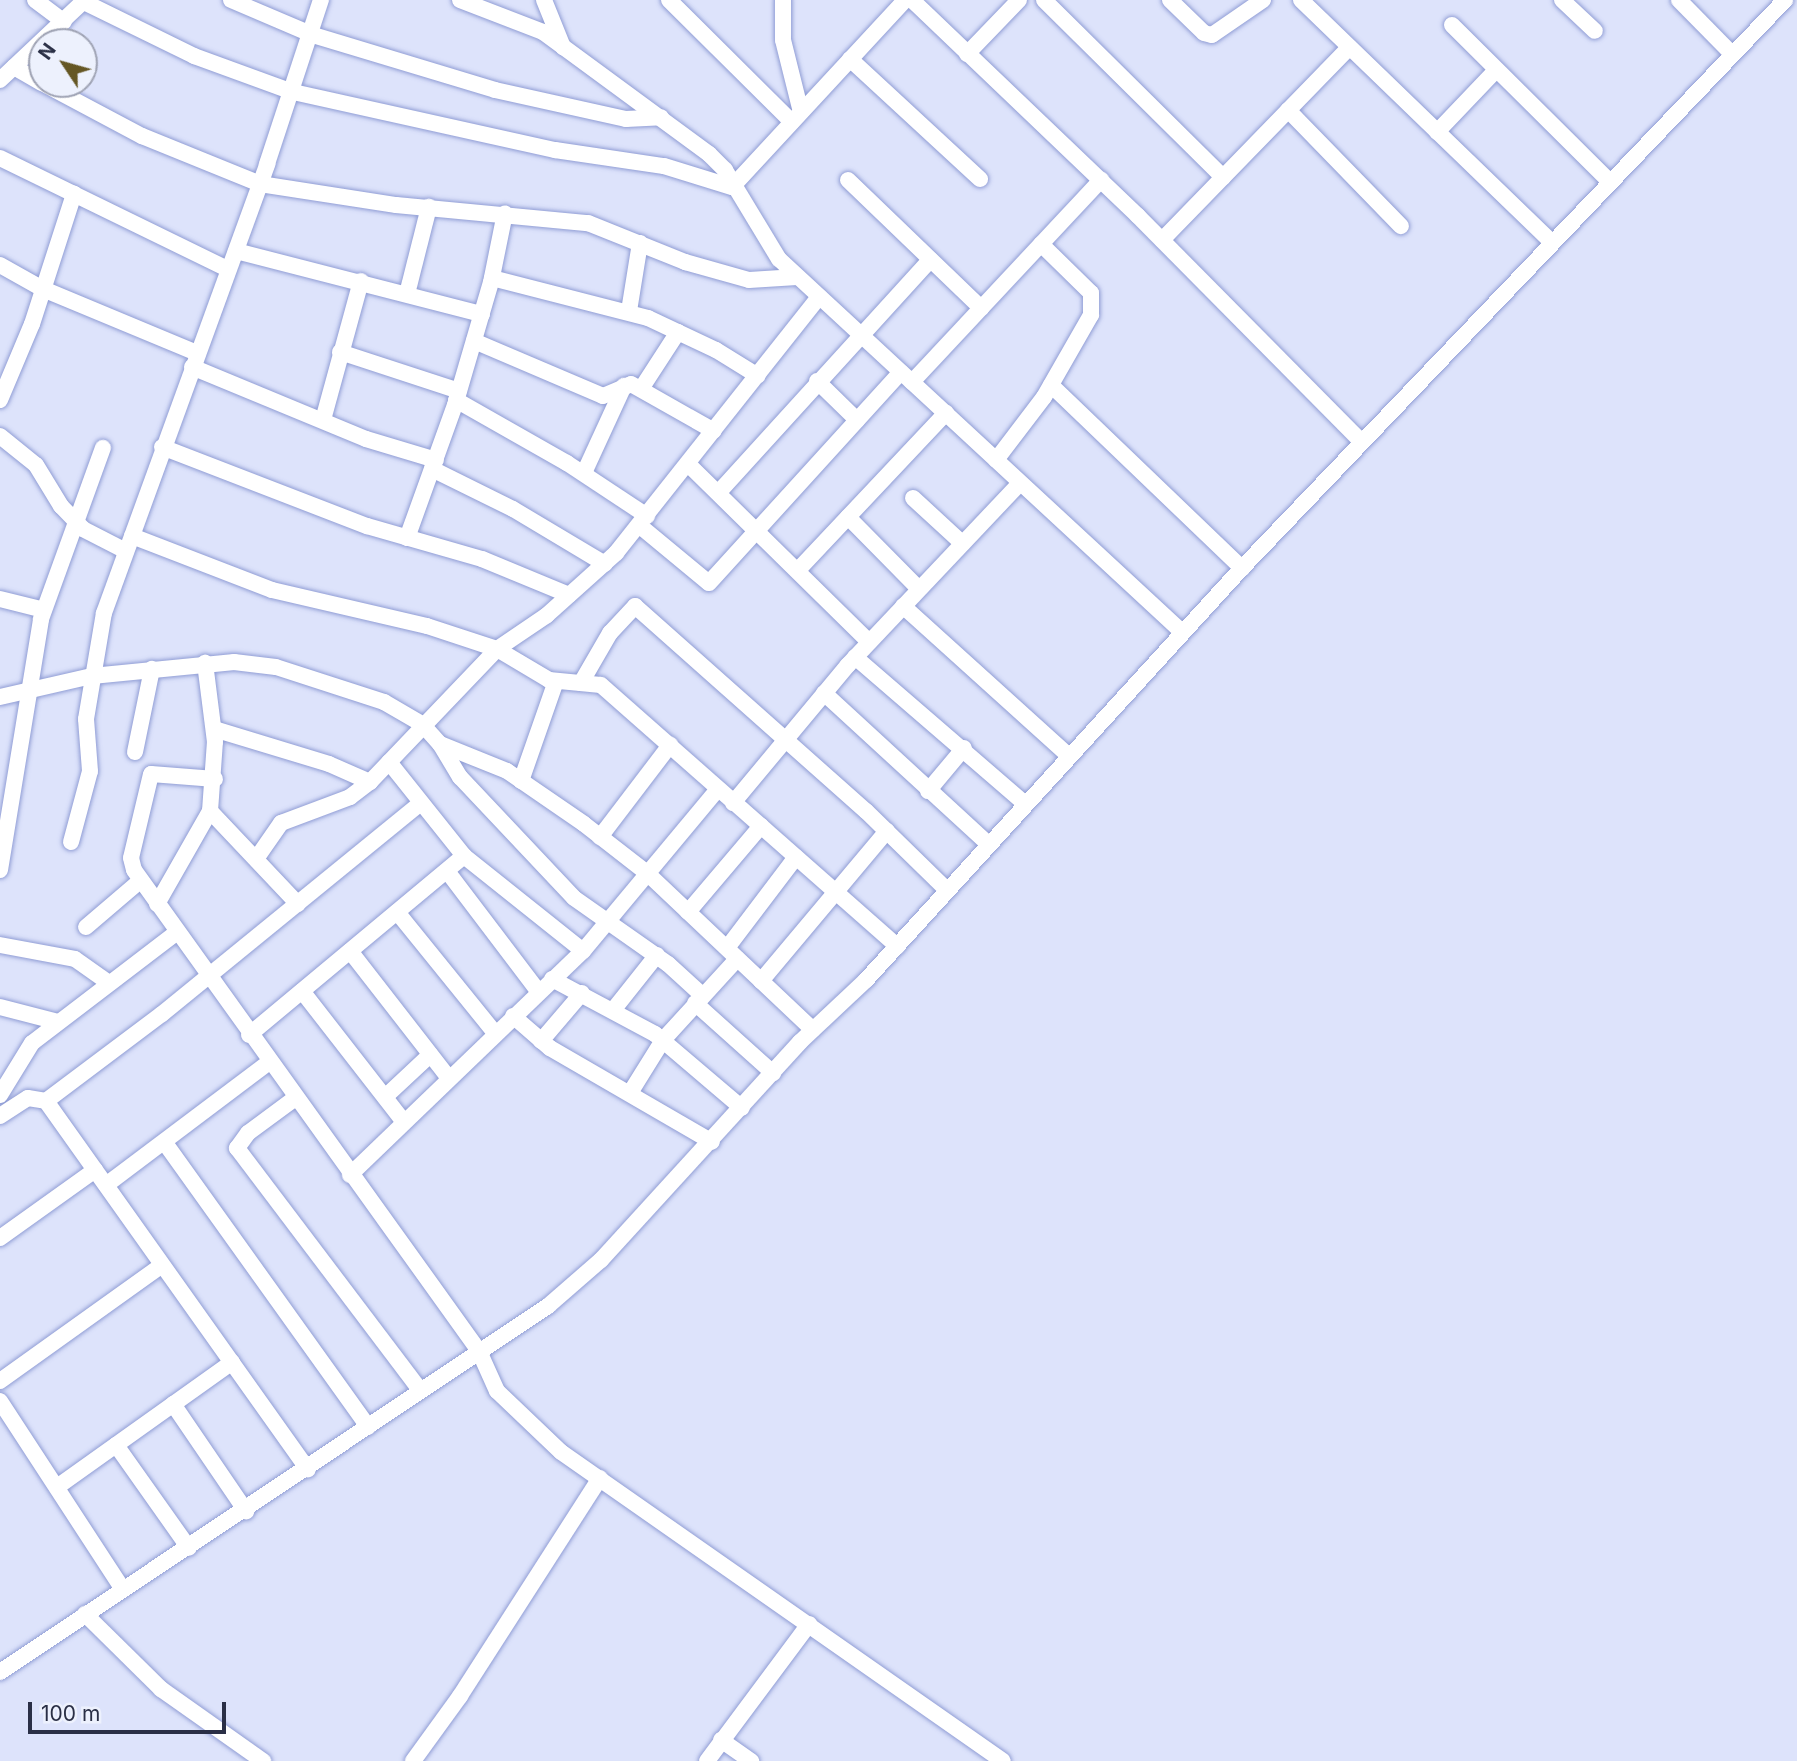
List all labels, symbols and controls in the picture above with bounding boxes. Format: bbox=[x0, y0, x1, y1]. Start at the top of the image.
north arrow bbox=[28, 28, 98, 98]
text: N bbox=[34, 39, 61, 64]
scale bar bbox=[32, 1688, 229, 1732]
text: 100 m bbox=[41, 1701, 100, 1726]

